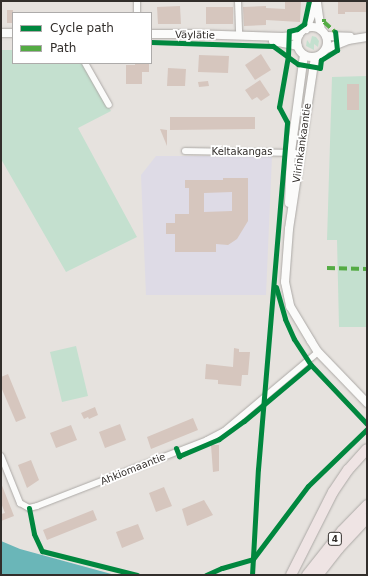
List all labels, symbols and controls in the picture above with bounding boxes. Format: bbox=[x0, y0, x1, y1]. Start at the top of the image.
legend bbox=[12, 12, 152, 64]
text: Cycle path bbox=[50, 21, 114, 35]
street label: Väylätie bbox=[175, 29, 215, 41]
text: Path bbox=[50, 41, 76, 55]
street label: Viirinkankaantie bbox=[290, 102, 314, 184]
street label: Keltakangas bbox=[212, 146, 272, 158]
street label: Ahkiomaantie bbox=[99, 451, 167, 487]
road number: 4 bbox=[327, 532, 343, 546]

